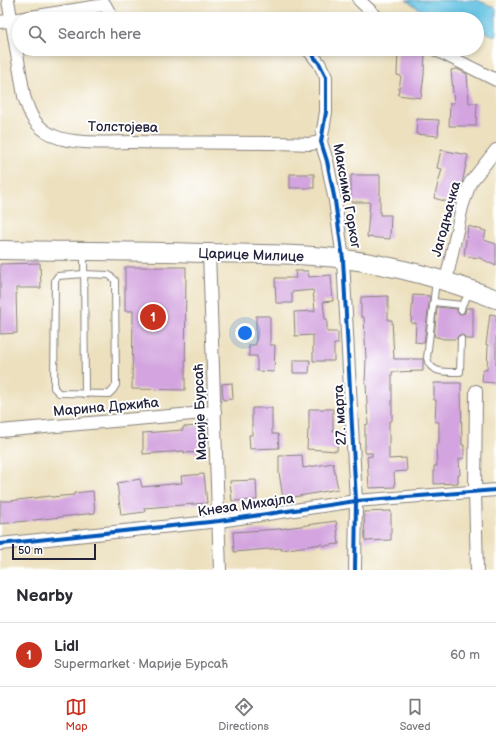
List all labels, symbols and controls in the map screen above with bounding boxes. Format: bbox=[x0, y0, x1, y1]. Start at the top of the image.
search box bbox=[12, 12, 484, 56]
icon: search bbox=[26, 23, 48, 45]
text: Search here bbox=[58, 25, 141, 44]
street label: Толстојева bbox=[88, 118, 159, 136]
street label: Максима Горког bbox=[329, 142, 365, 250]
street label: Јагодњачка bbox=[428, 179, 464, 259]
street label: Царице Милице bbox=[198, 245, 304, 265]
pin: 1 bbox=[140, 302, 166, 332]
your location bbox=[235, 323, 255, 343]
street label: Марије Бурсаћ bbox=[190, 363, 210, 461]
street label: 27. марта bbox=[330, 383, 350, 446]
street label: Марина Држића bbox=[52, 394, 160, 420]
street label: Кнеза Михајла bbox=[197, 490, 296, 520]
scale bar bbox=[12, 542, 96, 561]
text: 50 m bbox=[18, 544, 43, 557]
text: Nearby bbox=[16, 586, 73, 606]
text: Lidl bbox=[54, 637, 79, 656]
text: 1 bbox=[26, 647, 32, 663]
text: 60 m bbox=[450, 647, 480, 663]
text: Supermarket · Марије Бурсаћ bbox=[54, 656, 228, 672]
tab: Map bbox=[65, 696, 88, 733]
tab: Directions bbox=[218, 696, 269, 733]
tab: Saved bbox=[400, 696, 431, 733]

